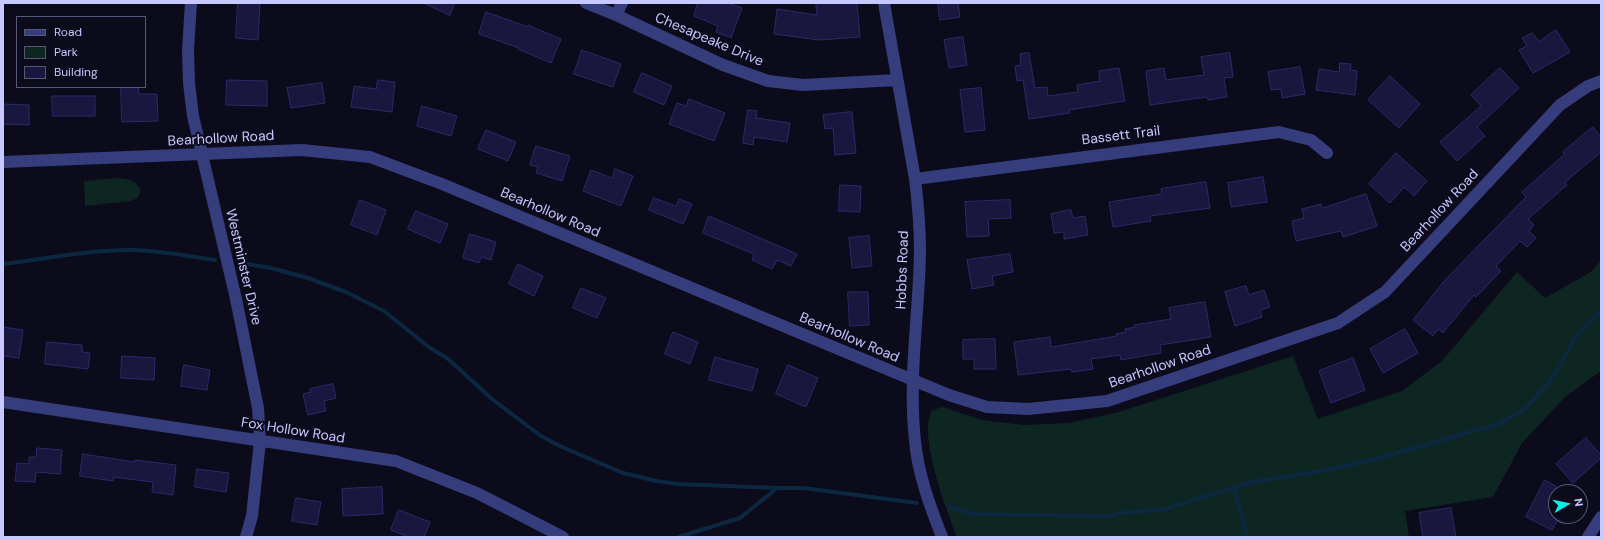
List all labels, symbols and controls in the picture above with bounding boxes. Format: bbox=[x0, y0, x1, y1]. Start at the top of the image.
street label: Chesapeake Drive bbox=[652, 10, 766, 70]
legend bbox=[16, 16, 146, 88]
text: Road bbox=[54, 24, 82, 40]
text: Park bbox=[54, 44, 78, 60]
text: Building bbox=[54, 64, 98, 80]
street label: Bassett Trail bbox=[1081, 123, 1161, 149]
street label: Bearhollow Road bbox=[167, 128, 275, 150]
street label: Bearhollow Road bbox=[1397, 166, 1483, 256]
street label: Bearhollow Road bbox=[498, 184, 602, 242]
street label: Westminster Drive bbox=[221, 207, 265, 327]
street label: Hobbs Road bbox=[893, 230, 913, 310]
street label: Bearhollow Road bbox=[797, 309, 901, 367]
street label: Bearhollow Road bbox=[1107, 342, 1213, 392]
street label: Fox Hollow Road bbox=[240, 414, 346, 448]
north arrow bbox=[1548, 484, 1588, 524]
text: N bbox=[1571, 497, 1586, 507]

